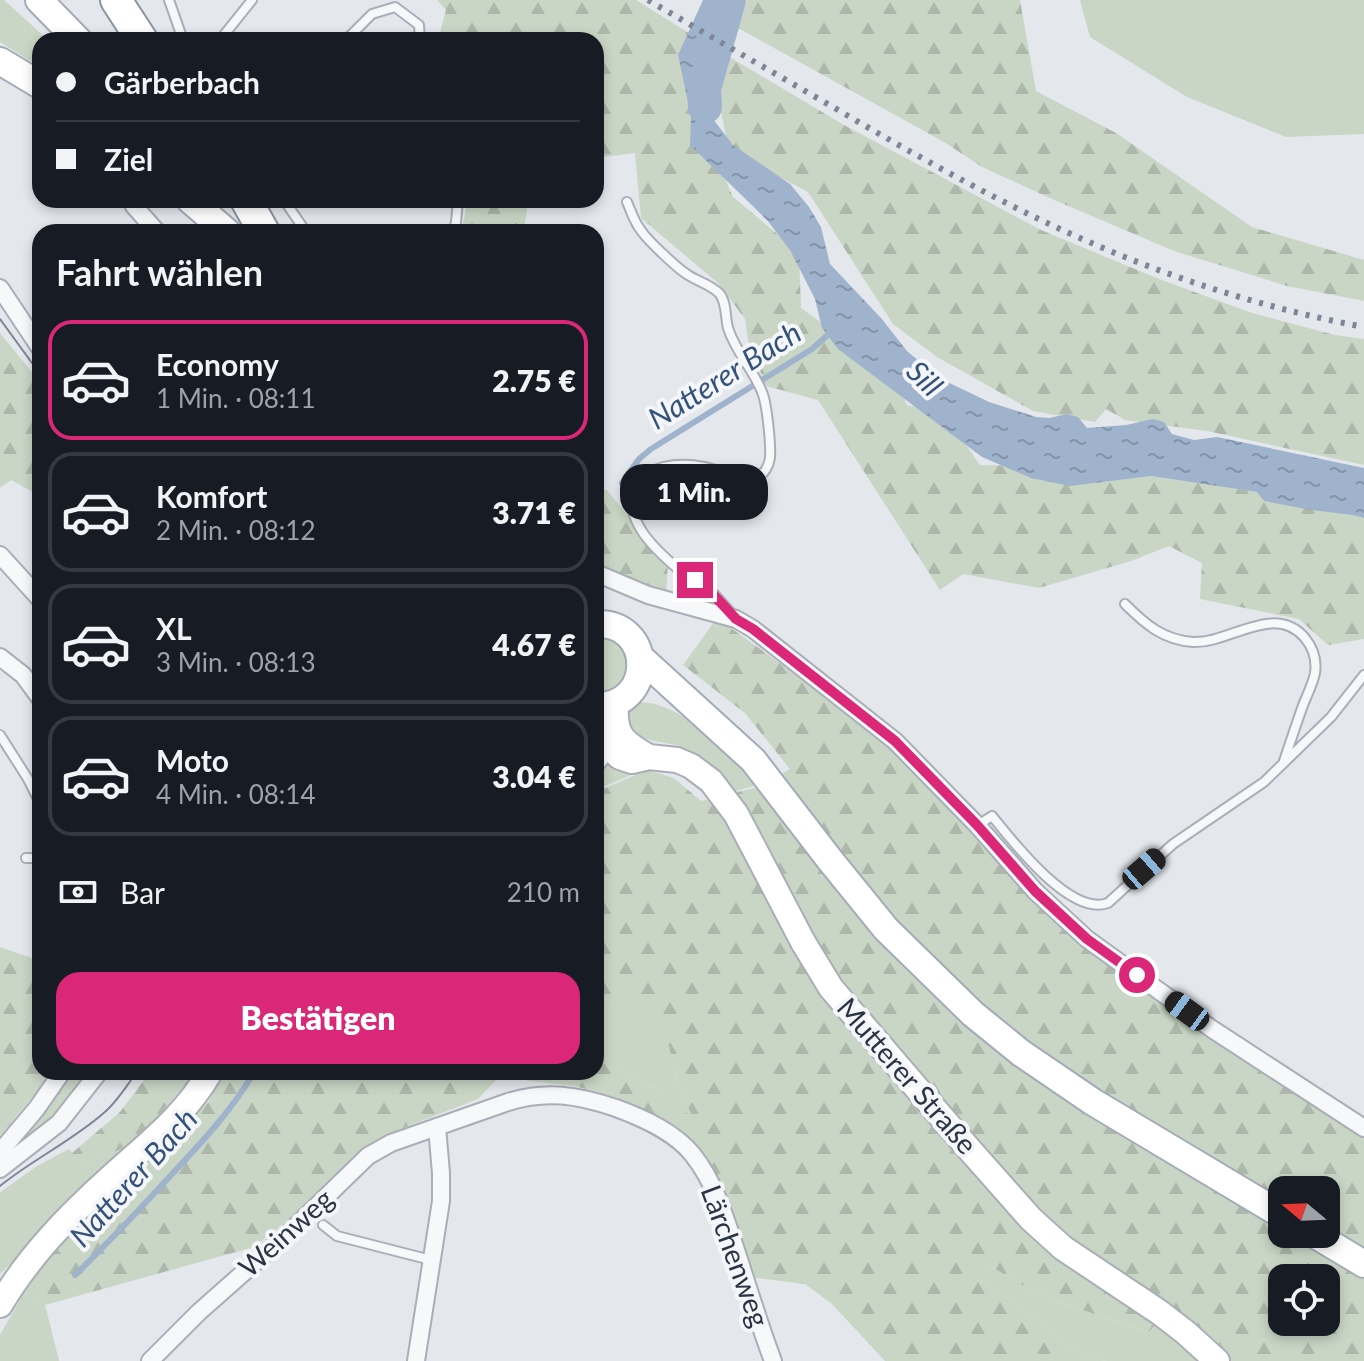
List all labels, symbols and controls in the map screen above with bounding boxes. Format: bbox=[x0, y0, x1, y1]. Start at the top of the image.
text: Gärberbach bbox=[104, 64, 260, 100]
text: Ziel bbox=[104, 141, 153, 177]
text: Fahrt wählen bbox=[56, 250, 263, 294]
water label: Natterer Bach bbox=[641, 313, 807, 435]
icon: car bbox=[60, 344, 132, 416]
text: Economy bbox=[156, 346, 279, 382]
water label: Sill bbox=[900, 352, 951, 403]
text: 2.75 € bbox=[492, 362, 576, 398]
text: 1 Min. · 08:11 bbox=[156, 382, 315, 414]
callout: 1 Min. bbox=[621, 464, 769, 520]
icon: car bbox=[60, 476, 132, 548]
text: 1 Min. bbox=[657, 476, 731, 508]
text: Komfort bbox=[156, 478, 267, 514]
text: 3.71 € bbox=[492, 494, 576, 530]
text: 2 Min. · 08:12 bbox=[156, 514, 315, 546]
route end bbox=[677, 562, 713, 598]
icon: car bbox=[60, 608, 132, 680]
text: XL bbox=[156, 610, 192, 646]
text: 4.67 € bbox=[492, 626, 576, 662]
text: 3 Min. · 08:13 bbox=[156, 646, 315, 678]
icon: car bbox=[60, 740, 132, 812]
text: Moto bbox=[156, 742, 229, 778]
text: 3.04 € bbox=[492, 758, 576, 794]
text: 4 Min. · 08:14 bbox=[156, 778, 315, 810]
car bbox=[1118, 844, 1170, 894]
icon: cash bbox=[56, 870, 100, 914]
text: Bar bbox=[120, 874, 165, 910]
text: 210 m bbox=[507, 876, 580, 908]
route start bbox=[1119, 957, 1155, 993]
button: Bestätigen bbox=[56, 972, 580, 1064]
car bbox=[1161, 987, 1213, 1035]
street label: Mutterer Straße bbox=[831, 990, 985, 1160]
water label: Natterer Bach bbox=[61, 1100, 204, 1253]
north arrow bbox=[1268, 1176, 1340, 1248]
map controls bbox=[1268, 1176, 1340, 1336]
street label: Lärchenweg bbox=[695, 1180, 777, 1331]
street label: Weinweg bbox=[231, 1181, 340, 1284]
button: locate bbox=[1268, 1264, 1340, 1336]

